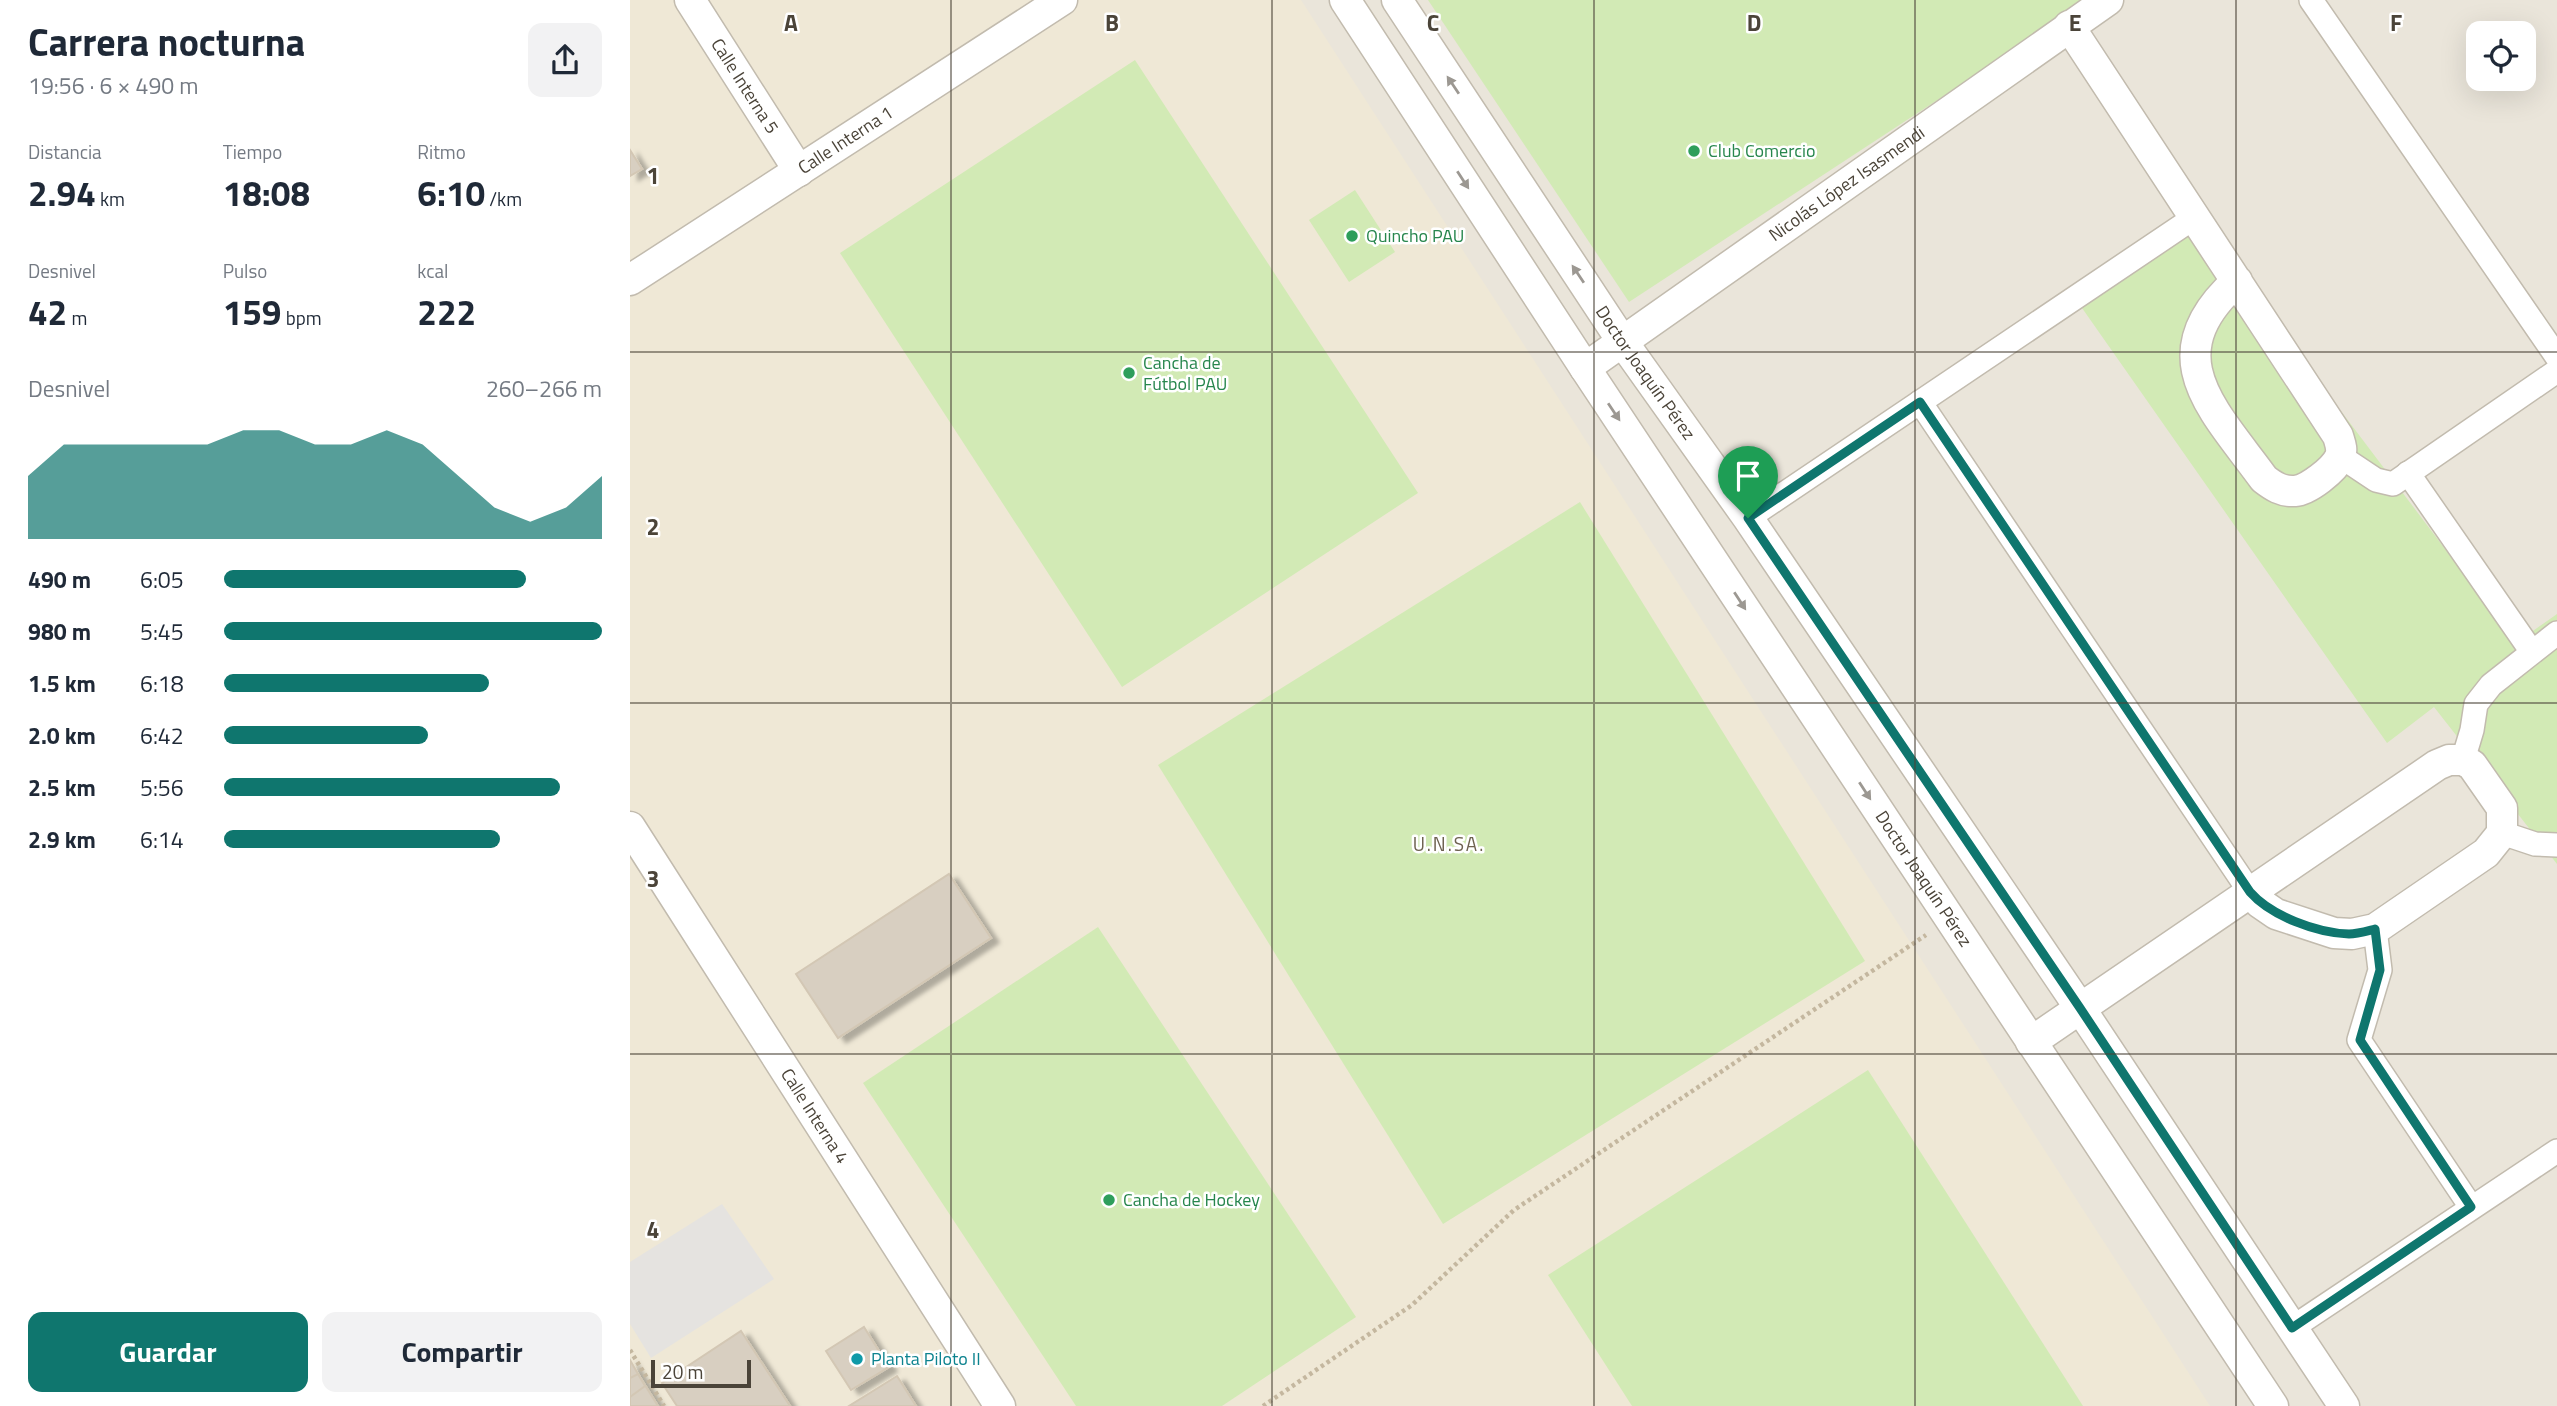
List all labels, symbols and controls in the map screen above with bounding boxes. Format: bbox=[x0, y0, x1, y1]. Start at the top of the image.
text: A bbox=[784, 5, 798, 40]
text: B bbox=[1105, 5, 1119, 40]
text: C bbox=[1427, 5, 1439, 40]
text: D bbox=[1747, 5, 1761, 40]
text: E bbox=[2069, 5, 2081, 40]
text: F bbox=[2390, 5, 2402, 40]
text: Carrera nocturna bbox=[28, 13, 305, 71]
map controls bbox=[2466, 21, 2536, 91]
button: locate bbox=[2466, 21, 2536, 91]
button: share bbox=[528, 23, 602, 97]
street label: Calle Interna 5 bbox=[705, 33, 786, 139]
text: 19:56 · 6 × 490 m bbox=[28, 68, 198, 103]
one-way arrow bbox=[1446, 75, 1459, 94]
street label: Calle Interna 1 bbox=[792, 99, 898, 181]
street label: Nicolás López Isasmendi bbox=[1763, 119, 1930, 248]
text: Distancia bbox=[28, 137, 102, 166]
text: Tiempo bbox=[223, 137, 282, 166]
text: Ritmo bbox=[417, 137, 466, 166]
place label: Club Comercio bbox=[1708, 137, 1816, 164]
marker: Club Comercio bbox=[1686, 143, 1702, 159]
text: 1 bbox=[647, 158, 659, 193]
text: 2.94 bbox=[28, 166, 96, 220]
text: 18:08 bbox=[223, 166, 310, 220]
text: 6:10 bbox=[417, 166, 485, 220]
one-way arrow bbox=[1456, 171, 1469, 190]
text: km bbox=[96, 184, 125, 213]
text: /km bbox=[485, 184, 522, 213]
place label: Quincho PAU bbox=[1366, 222, 1464, 249]
marker: Quincho PAU bbox=[1344, 228, 1360, 244]
text: Desnivel bbox=[28, 256, 96, 285]
text: Pulso bbox=[223, 256, 267, 285]
text: kcal bbox=[417, 256, 448, 285]
one-way arrow bbox=[1572, 264, 1585, 284]
text: 42 bbox=[28, 285, 67, 339]
text: 159 bbox=[223, 285, 281, 339]
text: 222 bbox=[417, 285, 476, 339]
street label: Doctor Joaquín Pérez bbox=[1589, 300, 1702, 445]
text: m bbox=[67, 303, 87, 332]
text: bpm bbox=[281, 303, 322, 332]
place label: Cancha de Fútbol PAU bbox=[1143, 349, 1227, 397]
marker: Cancha de Fútbol PAU bbox=[1121, 365, 1137, 381]
text: Desnivel bbox=[28, 371, 110, 406]
text: 260–266 m bbox=[486, 371, 602, 406]
one-way arrow bbox=[1607, 402, 1620, 421]
pin bbox=[1718, 446, 1778, 518]
icon: arrive bbox=[1729, 457, 1767, 495]
text: 2 bbox=[647, 509, 659, 544]
text: 490 m bbox=[28, 562, 91, 597]
text: 6:05 bbox=[140, 562, 184, 597]
one-way arrow bbox=[1734, 591, 1747, 611]
text: 980 m bbox=[28, 614, 91, 649]
text: 5:45 bbox=[140, 614, 184, 649]
text: 1.5 km bbox=[28, 666, 96, 701]
text: 6:18 bbox=[140, 666, 184, 701]
text: 2.0 km bbox=[28, 718, 96, 753]
text: 6:42 bbox=[140, 718, 184, 753]
text: 2.5 km bbox=[28, 770, 96, 805]
text: 5:56 bbox=[140, 770, 184, 805]
one-way arrow bbox=[1858, 782, 1872, 800]
street label: Doctor Joaquín Pérez bbox=[1869, 805, 1979, 952]
text: 2.9 km bbox=[28, 822, 96, 857]
text: 6:14 bbox=[140, 822, 184, 857]
district label: U.N.SA. bbox=[1413, 829, 1485, 858]
text: 3 bbox=[647, 861, 659, 896]
street label: Calle Interna 4 bbox=[774, 1063, 856, 1169]
place label: Cancha de Hockey bbox=[1123, 1186, 1260, 1213]
marker: Cancha de Hockey bbox=[1101, 1192, 1117, 1208]
text: 4 bbox=[647, 1212, 659, 1247]
button: Guardar bbox=[28, 1312, 308, 1392]
button: Compartir bbox=[322, 1312, 602, 1392]
place label: Planta Piloto II bbox=[871, 1345, 981, 1372]
marker: Planta Piloto II bbox=[849, 1351, 865, 1367]
scale bar bbox=[651, 1357, 751, 1389]
text: 20 m bbox=[662, 1357, 703, 1386]

